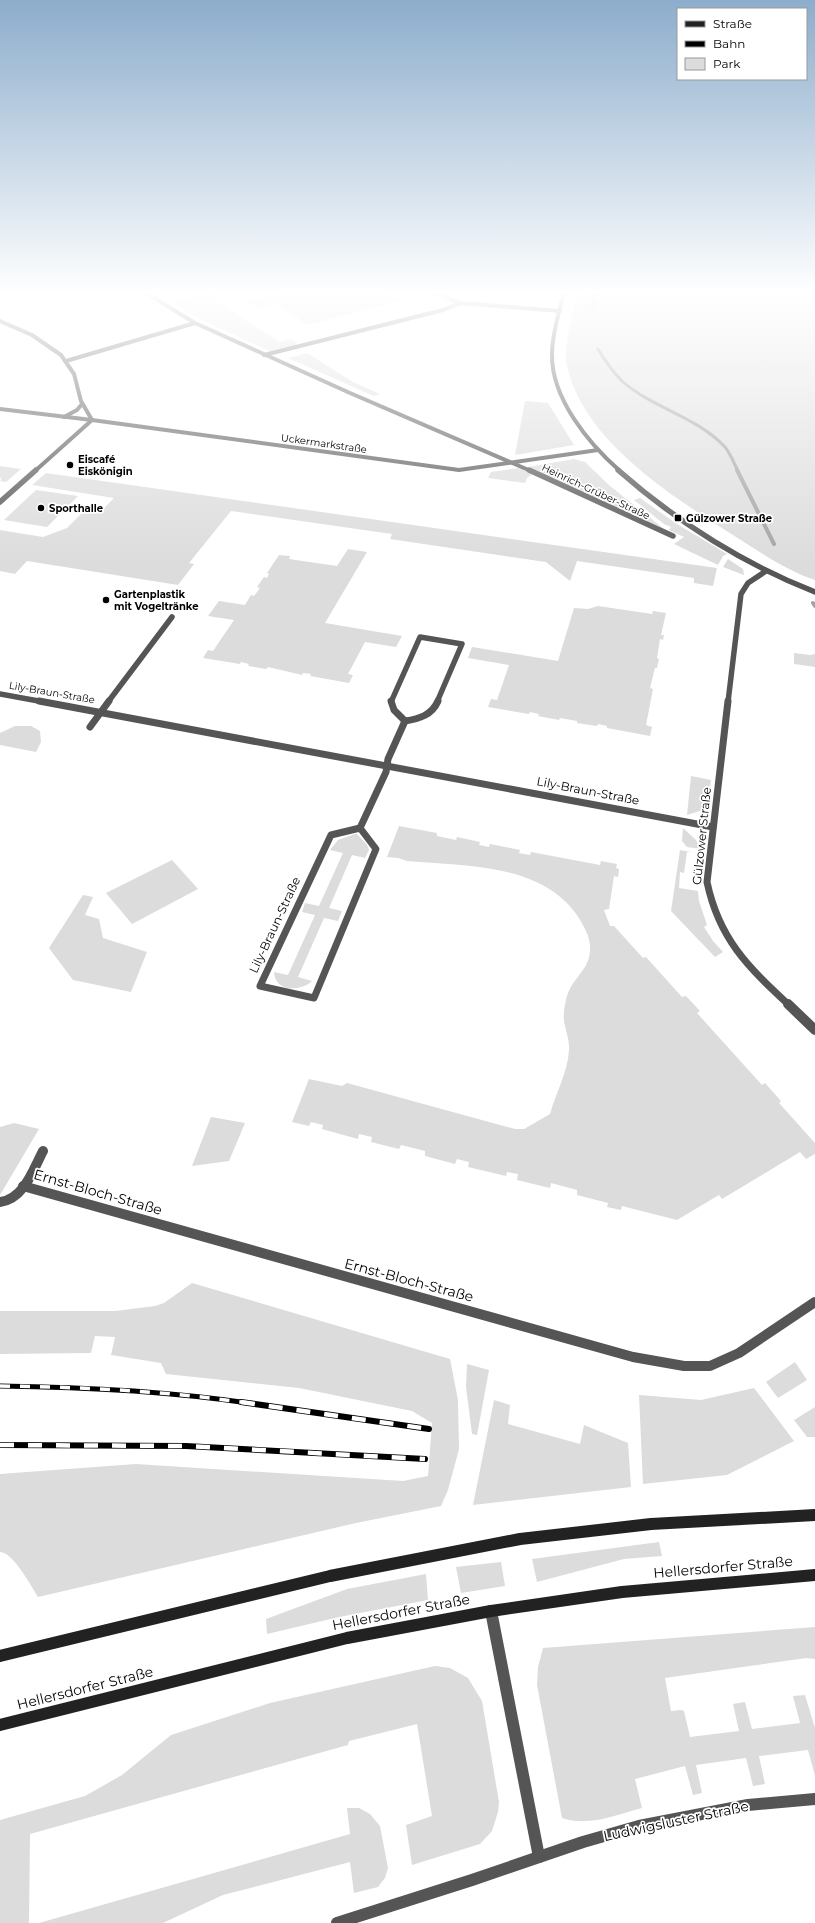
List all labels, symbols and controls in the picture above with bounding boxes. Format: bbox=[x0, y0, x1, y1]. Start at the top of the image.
legend bbox=[677, 8, 807, 80]
text: Straße bbox=[713, 16, 752, 31]
text: Bahn bbox=[713, 36, 745, 51]
text: Park bbox=[713, 56, 741, 71]
street label: Uckermarkstraße bbox=[280, 431, 368, 456]
place label: Eiscafé Eiskönigin bbox=[78, 453, 133, 478]
marker: Eiscafé Eiskönigin bbox=[65, 460, 75, 470]
street label: Heinrich-Grüber-Straße bbox=[540, 461, 652, 522]
place label: Sporthalle bbox=[49, 502, 103, 515]
marker: Sporthalle bbox=[36, 503, 46, 513]
place label: Gülzower Straße bbox=[686, 512, 772, 525]
marker: Gülzower Straße bbox=[673, 513, 683, 523]
place label: Gartenplastik mit Vogeltränke bbox=[114, 588, 198, 613]
marker: Gartenplastik mit Vogeltränke bbox=[101, 595, 111, 605]
street label: Lily-Braun-Straße bbox=[8, 679, 96, 706]
street label: Lily-Braun-Straße bbox=[535, 773, 641, 808]
street label: Gülzower Straße bbox=[689, 786, 714, 886]
street label: Lily-Braun-Straße bbox=[246, 874, 303, 975]
street label: Ernst-Bloch-Straße bbox=[32, 1165, 164, 1219]
street label: Ernst-Bloch-Straße bbox=[342, 1254, 476, 1306]
street label: Hellersdorfer Straße bbox=[653, 1552, 793, 1582]
street label: Hellersdorfer Straße bbox=[331, 1590, 471, 1634]
street label: Hellersdorfer Straße bbox=[15, 1662, 155, 1714]
street label: Ludwigsluster Straße bbox=[602, 1797, 750, 1845]

